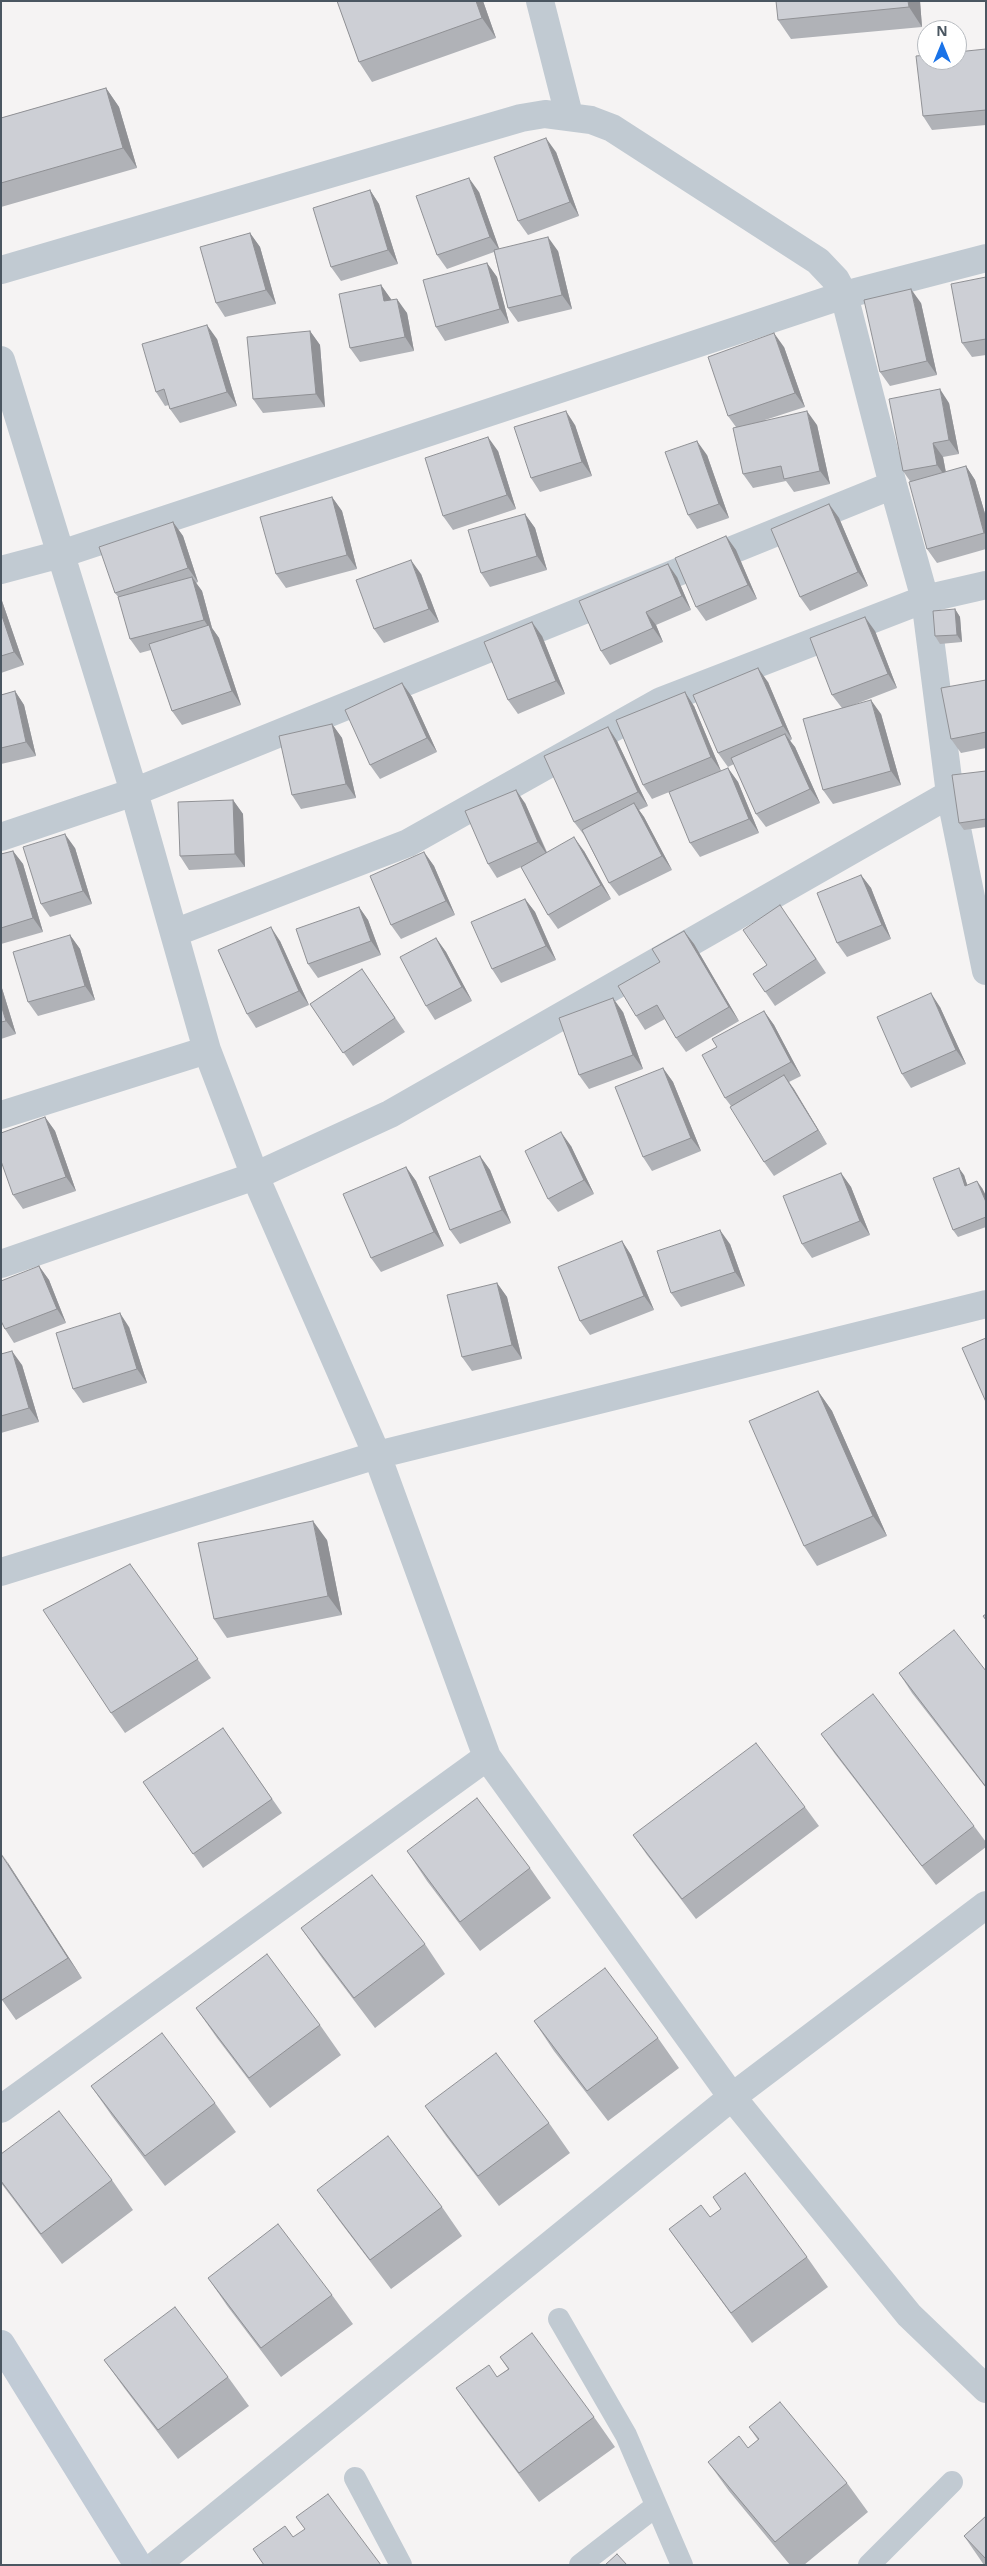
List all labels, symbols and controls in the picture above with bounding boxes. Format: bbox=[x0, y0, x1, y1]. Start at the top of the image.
north arrow bbox=[917, 20, 967, 70]
text: N bbox=[936, 21, 948, 40]

